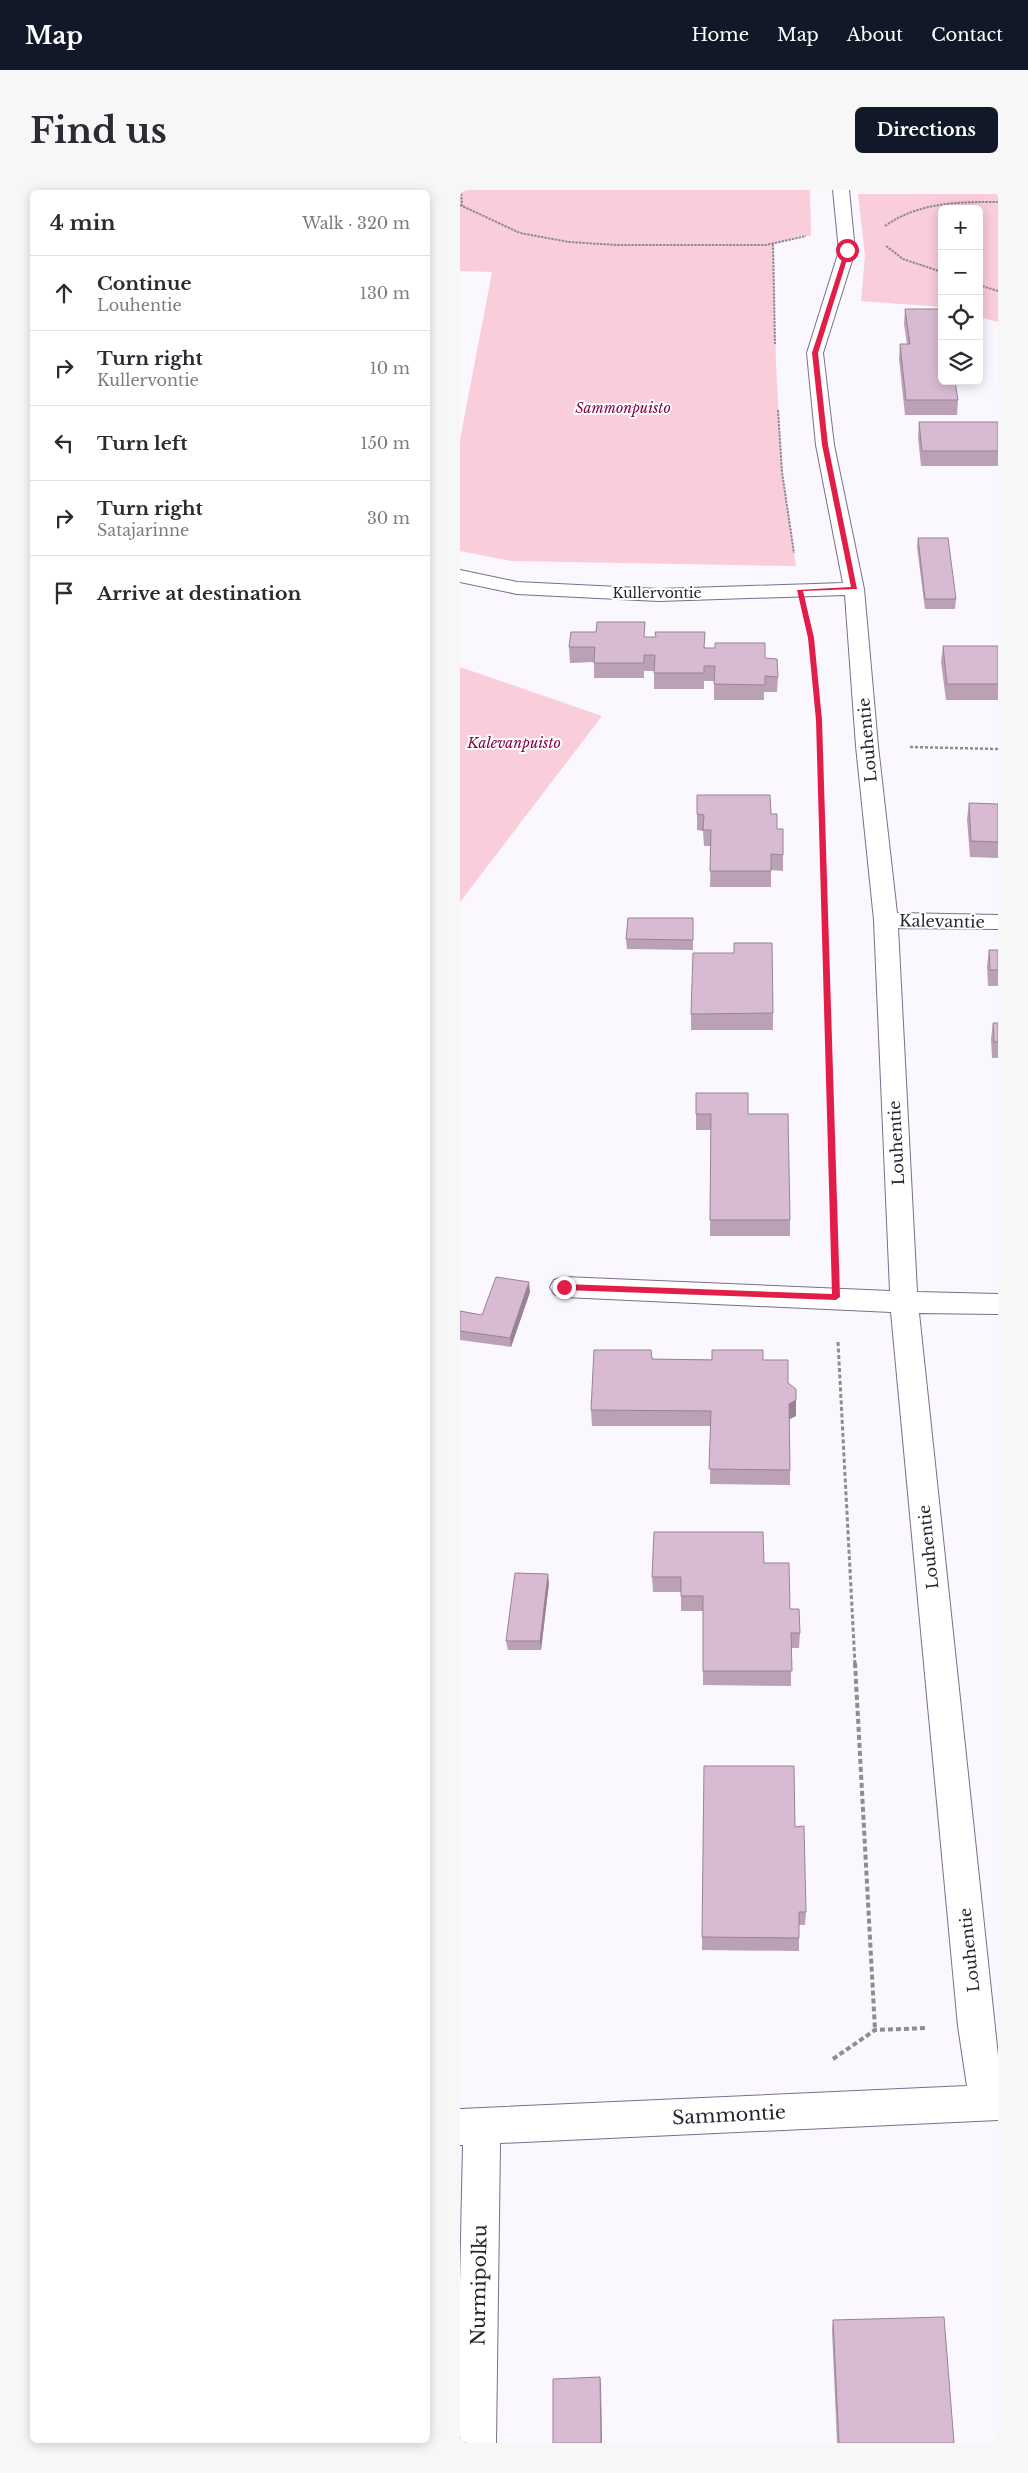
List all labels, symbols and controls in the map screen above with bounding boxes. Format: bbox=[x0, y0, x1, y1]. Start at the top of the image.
text: Map bbox=[25, 21, 83, 50]
text: Home bbox=[691, 24, 749, 46]
text: Map bbox=[777, 24, 819, 46]
text: About bbox=[847, 24, 903, 46]
text: Contact bbox=[931, 24, 1003, 46]
button: Directions bbox=[855, 107, 998, 153]
text: Find us bbox=[30, 109, 167, 152]
map controls bbox=[938, 205, 983, 385]
button: + bbox=[938, 205, 983, 250]
text: 4 min bbox=[50, 210, 116, 236]
text: Walk · 320 m bbox=[302, 213, 410, 233]
route start bbox=[836, 239, 859, 262]
button: − bbox=[938, 250, 983, 295]
text: Continue bbox=[97, 272, 192, 295]
icon: ahead bbox=[50, 279, 78, 307]
text: 130 m bbox=[360, 283, 410, 303]
text: Louhentie bbox=[97, 295, 182, 315]
button: locate bbox=[938, 295, 983, 340]
button: layers bbox=[938, 340, 983, 385]
text: Turn right bbox=[97, 347, 203, 370]
icon: right bbox=[50, 354, 78, 382]
text: 10 m bbox=[370, 358, 410, 378]
text: Kullervontie bbox=[97, 370, 199, 390]
park label: Sammonpuisto bbox=[575, 399, 671, 417]
icon: left bbox=[50, 429, 78, 457]
text: Turn left bbox=[97, 432, 188, 455]
text: 150 m bbox=[361, 433, 410, 453]
text: Turn right bbox=[97, 497, 203, 520]
icon: right bbox=[50, 504, 78, 532]
text: 30 m bbox=[367, 508, 410, 528]
text: Satajarinne bbox=[97, 520, 189, 540]
icon: arrive bbox=[50, 579, 78, 607]
text: Arrive at destination bbox=[97, 582, 301, 605]
street label: Kullervontie bbox=[612, 584, 702, 602]
street label: Louhentie bbox=[853, 697, 881, 783]
park label: Kalevanpuisto bbox=[466, 734, 561, 752]
street label: Kalevantie bbox=[899, 910, 985, 932]
street label: Louhentie bbox=[884, 1100, 908, 1186]
route end bbox=[553, 1276, 576, 1299]
street label: Louhentie bbox=[914, 1504, 942, 1590]
street label: Louhentie bbox=[955, 1907, 983, 1993]
street label: Sammontie bbox=[672, 2101, 786, 2129]
street label: Nurmipolku bbox=[466, 2224, 492, 2346]

